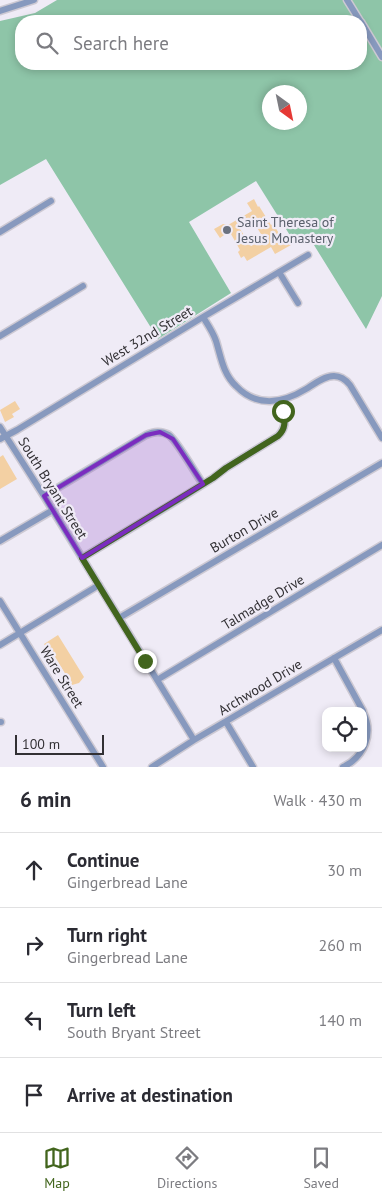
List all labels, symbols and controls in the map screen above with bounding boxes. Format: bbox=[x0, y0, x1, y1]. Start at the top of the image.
search box bbox=[15, 15, 367, 70]
icon: search bbox=[33, 29, 61, 57]
text: Search here bbox=[73, 31, 169, 55]
north arrow bbox=[262, 85, 307, 130]
place label: Saint Theresa of Jesus Monastery bbox=[236, 213, 334, 247]
marker: Saint Theresa of Jesus Monastery bbox=[221, 224, 233, 236]
street label: West 32nd Street bbox=[98, 302, 196, 370]
route start bbox=[272, 400, 295, 423]
street label: South Bryant Street bbox=[14, 434, 92, 543]
street label: Burton Drive bbox=[207, 503, 281, 557]
street label: Talmadge Drive bbox=[219, 570, 307, 634]
street label: Ware Street bbox=[36, 643, 88, 711]
route end bbox=[134, 650, 157, 673]
street label: Archwood Drive bbox=[215, 655, 305, 719]
map controls bbox=[322, 707, 367, 752]
button: locate bbox=[322, 707, 367, 752]
scale bar bbox=[15, 732, 104, 755]
text: 100 m bbox=[22, 735, 60, 753]
text: 6 min bbox=[20, 786, 71, 813]
text: Walk · 430 m bbox=[273, 790, 362, 810]
text: Continue bbox=[67, 848, 139, 872]
icon: ahead bbox=[20, 856, 48, 884]
text: 30 m bbox=[327, 860, 362, 880]
text: Gingerbread Lane bbox=[67, 872, 188, 892]
text: Turn right bbox=[67, 923, 147, 947]
icon: right bbox=[20, 931, 48, 959]
text: 260 m bbox=[319, 935, 362, 955]
text: Gingerbread Lane bbox=[67, 947, 188, 967]
text: Turn left bbox=[67, 998, 136, 1022]
icon: left bbox=[20, 1006, 48, 1034]
text: 140 m bbox=[319, 1010, 362, 1030]
text: South Bryant Street bbox=[67, 1022, 201, 1042]
icon: arrive bbox=[20, 1081, 48, 1109]
text: Arrive at destination bbox=[67, 1083, 233, 1107]
tab: Map bbox=[43, 1144, 71, 1192]
tab: Directions bbox=[157, 1144, 217, 1192]
tab: Saved bbox=[303, 1144, 339, 1192]

